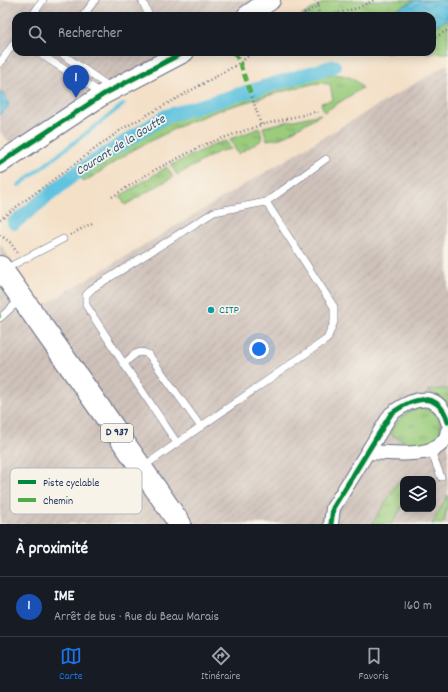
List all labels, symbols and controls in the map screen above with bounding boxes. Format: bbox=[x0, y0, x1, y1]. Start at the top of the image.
search box bbox=[12, 12, 436, 56]
icon: search bbox=[26, 23, 48, 45]
text: Rechercher bbox=[58, 23, 122, 45]
pin: 1 bbox=[63, 65, 89, 98]
water label: Courant de la Goutte bbox=[72, 110, 171, 181]
place label: CITP bbox=[219, 302, 239, 319]
marker: CITP bbox=[206, 305, 216, 315]
your location bbox=[249, 339, 269, 359]
road number: D 937 bbox=[101, 424, 133, 442]
legend bbox=[10, 468, 142, 514]
text: Piste cyclable bbox=[43, 476, 100, 492]
map controls bbox=[400, 476, 436, 512]
button: layers bbox=[400, 476, 436, 512]
text: Chemin bbox=[43, 494, 73, 510]
text: À proximité bbox=[16, 538, 88, 562]
text: IME bbox=[54, 586, 74, 608]
text: 1 bbox=[28, 597, 30, 616]
text: 160 m bbox=[404, 597, 432, 616]
text: Arrêt de bus · Rue du Beau Marais bbox=[54, 608, 219, 627]
tab: Carte bbox=[59, 645, 83, 685]
tab: Itinéraire bbox=[201, 645, 240, 685]
tab: Favoris bbox=[359, 645, 389, 685]

